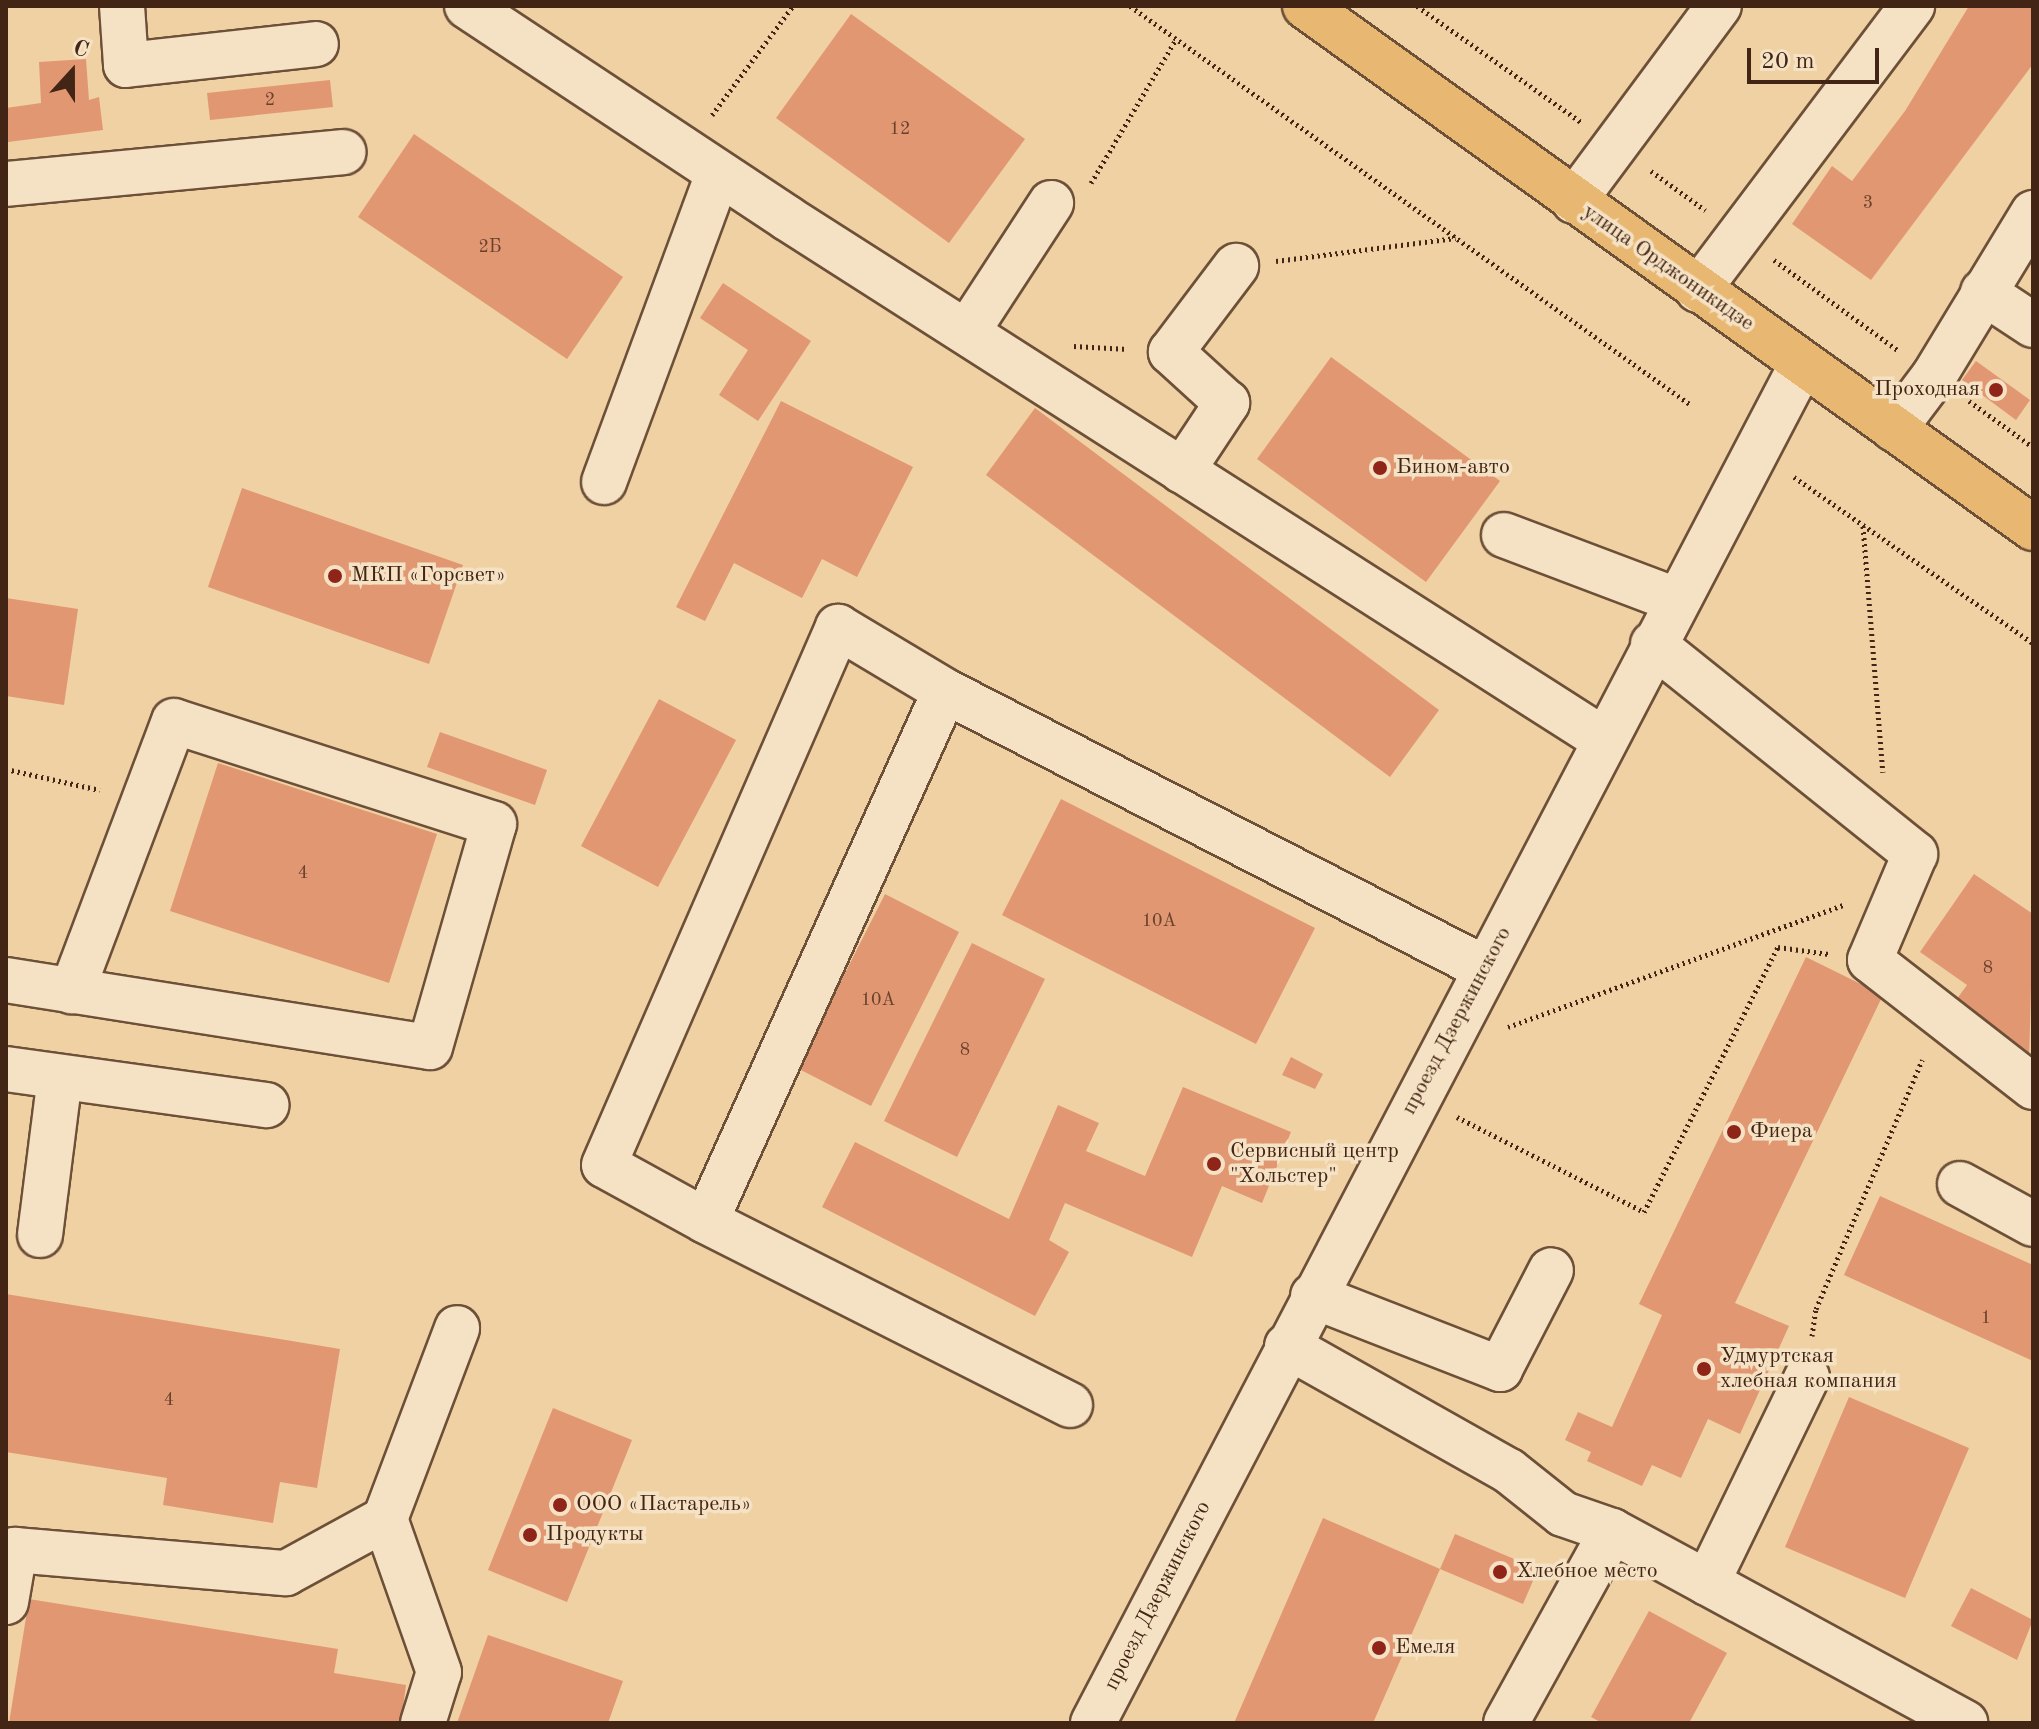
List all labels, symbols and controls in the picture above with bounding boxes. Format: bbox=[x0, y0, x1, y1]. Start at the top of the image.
north arrow bbox=[32, 32, 112, 112]
scale bar bbox=[1751, 32, 1883, 82]
text: С bbox=[70, 37, 91, 62]
text: 20 m bbox=[1761, 50, 1815, 74]
house number: 2 bbox=[265, 89, 275, 111]
house number: 12 bbox=[890, 118, 910, 140]
house number: 3 bbox=[1863, 192, 1873, 214]
street label: улица Орджоникидзе bbox=[1577, 199, 1759, 337]
house number: 2Б bbox=[478, 236, 502, 258]
place label: Проходная bbox=[1875, 377, 1980, 403]
marker: Проходная bbox=[1987, 381, 2005, 399]
place label: Бином-авто bbox=[1396, 455, 1510, 481]
marker: Бином-авто bbox=[1371, 459, 1389, 477]
place label: МКП «Горсвет» bbox=[351, 563, 506, 589]
marker: МКП «Горсвет» bbox=[326, 567, 344, 585]
house number: 4 bbox=[298, 862, 308, 884]
house number: 10А bbox=[1142, 910, 1176, 932]
street label: проезд Дзержинского bbox=[1396, 923, 1518, 1119]
house number: 8 bbox=[1983, 957, 1993, 979]
house number: 10А bbox=[861, 989, 895, 1011]
house number: 8 bbox=[960, 1039, 970, 1061]
place label: Фиера bbox=[1750, 1119, 1813, 1145]
marker: Фиера bbox=[1725, 1123, 1743, 1141]
place label: Сервисный центр "Хольстер" bbox=[1230, 1138, 1399, 1190]
marker: Сервисный центр "Хольстер" bbox=[1205, 1155, 1223, 1173]
house number: 1 bbox=[1981, 1307, 1991, 1329]
place label: Удмуртская хлебная компания bbox=[1720, 1343, 1897, 1394]
marker: Удмуртская хлебная компания bbox=[1695, 1360, 1713, 1378]
house number: 4 bbox=[164, 1389, 174, 1411]
place label: ООО «Пастарель» bbox=[576, 1492, 751, 1518]
marker: ООО «Пастарель» bbox=[551, 1496, 569, 1514]
street label: проезд Дзержинского bbox=[1099, 1497, 1217, 1695]
place label: Продукты bbox=[546, 1522, 643, 1548]
marker: Продукты bbox=[521, 1526, 539, 1544]
place label: Хлебное место bbox=[1516, 1559, 1658, 1585]
marker: Хлебное место bbox=[1491, 1563, 1509, 1581]
place label: Емеля bbox=[1395, 1635, 1455, 1661]
marker: Емеля bbox=[1370, 1639, 1388, 1657]

